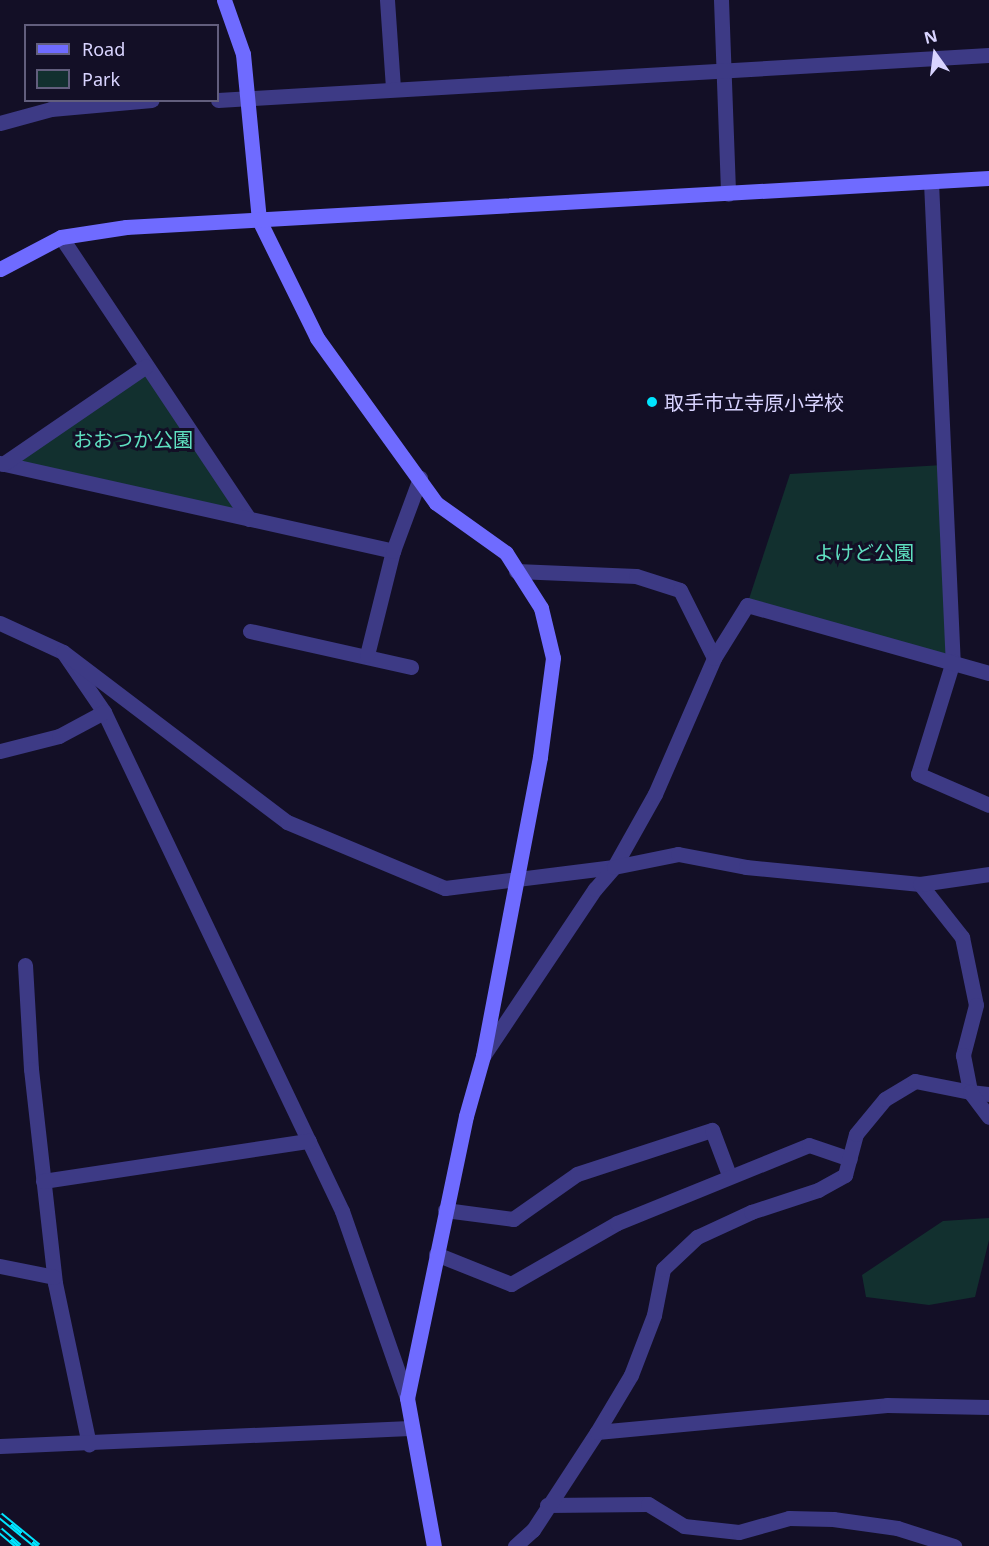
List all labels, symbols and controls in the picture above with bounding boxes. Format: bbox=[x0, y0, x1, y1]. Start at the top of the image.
legend bbox=[24, 24, 219, 102]
north arrow bbox=[905, 24, 965, 84]
text: N bbox=[922, 24, 940, 49]
text: Road bbox=[82, 37, 125, 61]
text: Park bbox=[82, 67, 120, 91]
place label: 取手市立寺原小学校 bbox=[664, 390, 844, 414]
marker: 取手市立寺原小学校 bbox=[645, 395, 659, 409]
park label: おおつか公園 bbox=[73, 427, 193, 451]
park label: よけど公園 bbox=[814, 540, 914, 564]

